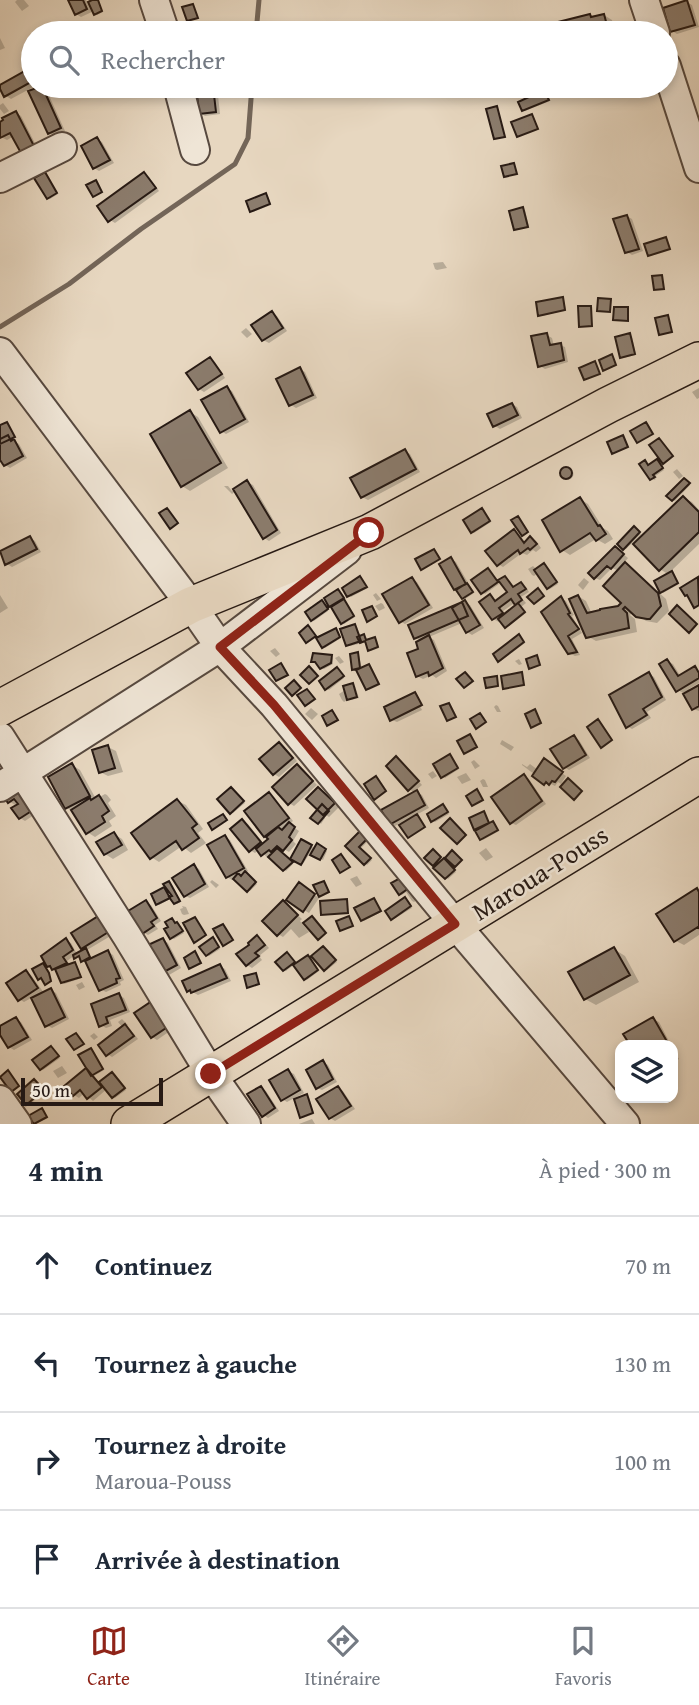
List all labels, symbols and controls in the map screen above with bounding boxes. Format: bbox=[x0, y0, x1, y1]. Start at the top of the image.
search box bbox=[21, 21, 678, 98]
text: Rechercher bbox=[101, 40, 225, 79]
icon: search bbox=[45, 41, 83, 79]
route start bbox=[353, 517, 384, 548]
street label: Maroua-Pouss bbox=[464, 815, 616, 930]
map controls bbox=[615, 1040, 678, 1103]
button: layers bbox=[615, 1040, 678, 1103]
route end bbox=[195, 1058, 226, 1089]
scale bar bbox=[21, 1075, 163, 1107]
text: 50 m bbox=[32, 1076, 70, 1104]
text: 4 min bbox=[28, 1148, 103, 1192]
text: À pied · 300 m bbox=[539, 1153, 671, 1186]
icon: ahead bbox=[28, 1246, 66, 1284]
text: Continuez bbox=[95, 1246, 212, 1285]
text: 70 m bbox=[625, 1249, 671, 1282]
icon: left bbox=[28, 1344, 66, 1382]
text: Tournez à gauche bbox=[95, 1344, 297, 1383]
text: 130 m bbox=[614, 1347, 671, 1380]
text: Tournez à droite bbox=[95, 1425, 286, 1464]
icon: right bbox=[28, 1442, 66, 1480]
text: 100 m bbox=[614, 1445, 671, 1478]
text: Maroua-Pouss bbox=[95, 1464, 232, 1497]
icon: arrive bbox=[28, 1540, 66, 1578]
text: Arrivée à destination bbox=[95, 1540, 340, 1579]
tab: Carte bbox=[87, 1622, 130, 1692]
tab: Itinéraire bbox=[305, 1622, 380, 1692]
tab: Favoris bbox=[555, 1622, 612, 1692]

